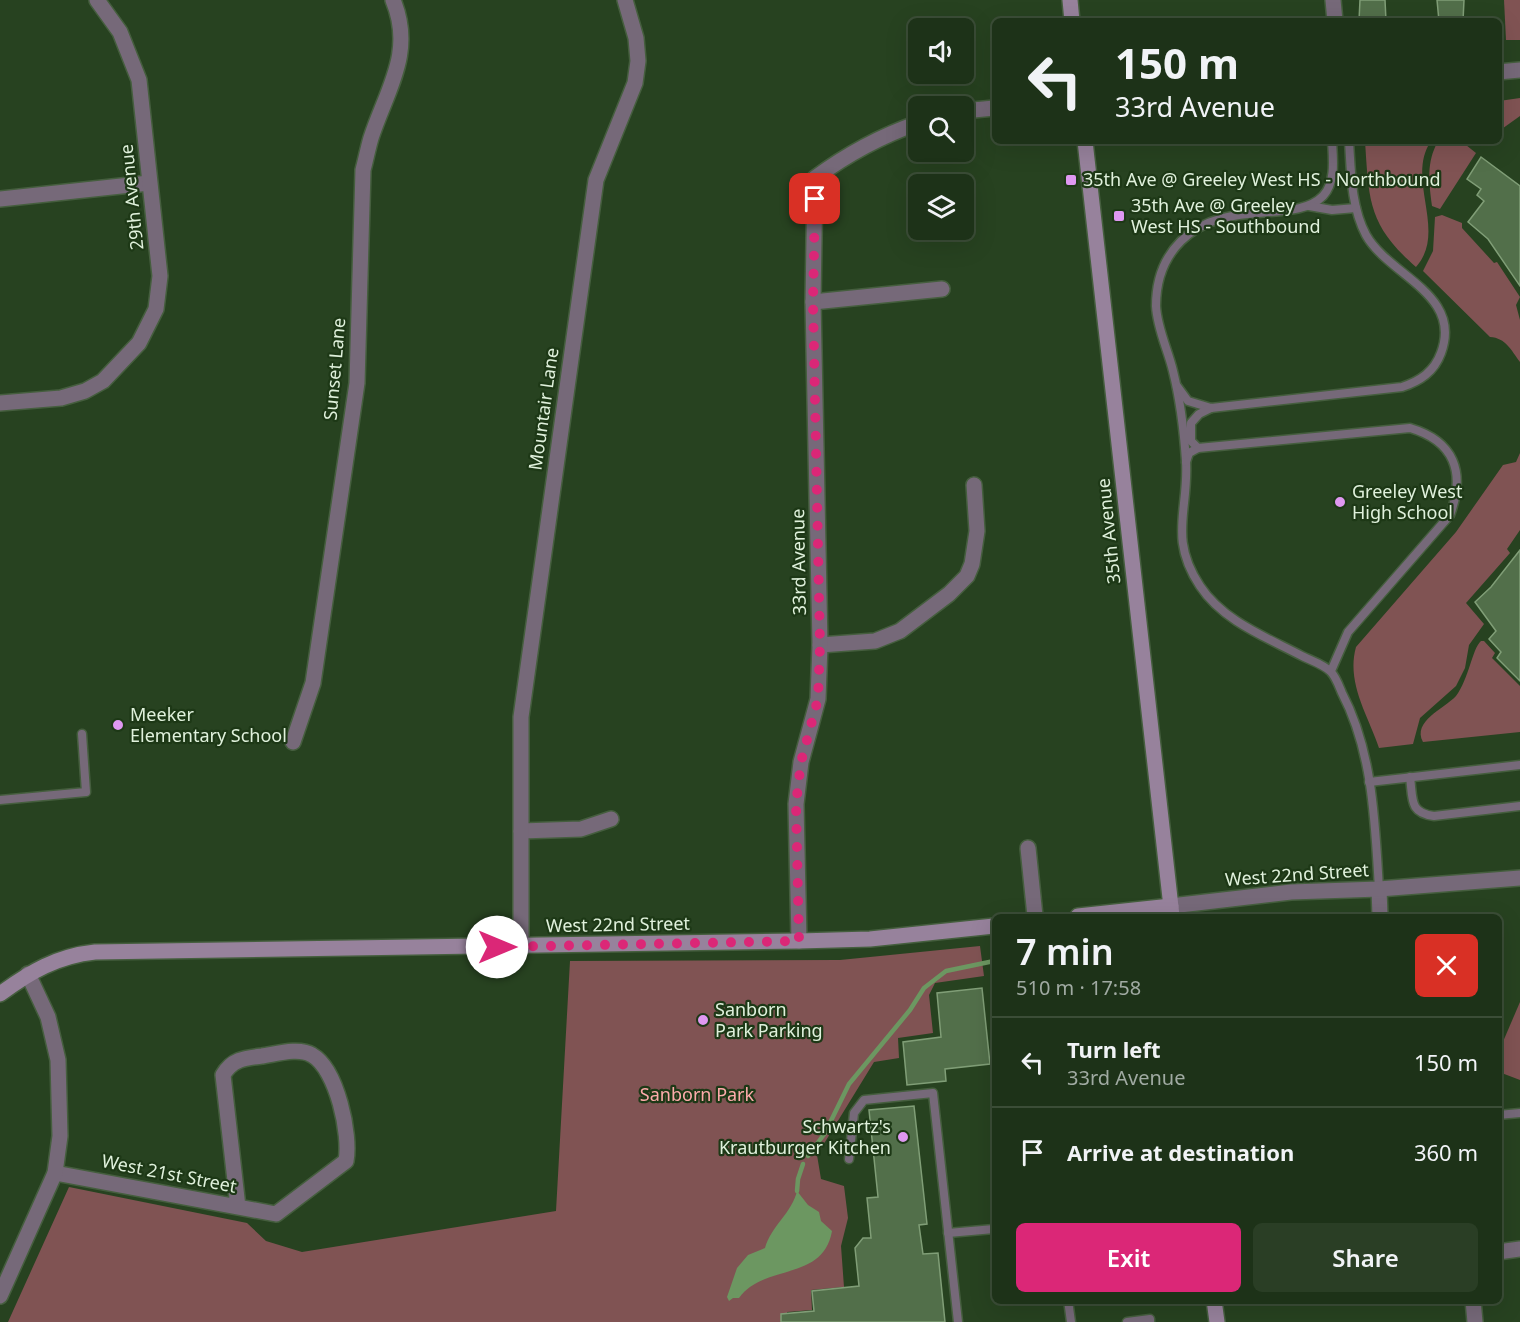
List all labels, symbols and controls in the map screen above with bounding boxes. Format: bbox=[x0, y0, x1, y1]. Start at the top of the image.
map controls bbox=[908, 18, 974, 240]
button: sound bbox=[908, 18, 974, 84]
text: 150 m bbox=[1115, 34, 1239, 91]
icon: left bbox=[1016, 42, 1094, 120]
text: 33rd Avenue bbox=[1115, 88, 1275, 125]
button: search bbox=[908, 96, 974, 162]
street label: 29th Avenue bbox=[114, 143, 148, 251]
place label: 35th Ave @ Greeley West HS - Northbound bbox=[1083, 167, 1441, 191]
pin bbox=[789, 173, 840, 224]
marker: 35th Ave @ Greeley West HS - Northbound bbox=[1064, 173, 1078, 187]
button: layers bbox=[908, 174, 974, 240]
icon: arrive bbox=[798, 182, 831, 215]
place label: 35th Ave @ Greeley West HS - Southbound bbox=[1131, 193, 1321, 238]
marker: 35th Ave @ Greeley West HS - Southbound bbox=[1112, 209, 1126, 223]
street label: Sunset Lane bbox=[318, 317, 350, 421]
street label: Mountair Lane bbox=[523, 346, 563, 472]
street label: 35th Avenue bbox=[1091, 477, 1125, 585]
place label: Greeley West High School bbox=[1352, 479, 1463, 524]
marker: Greeley West High School bbox=[1333, 495, 1347, 509]
street label: 33rd Avenue bbox=[785, 509, 811, 616]
place label: Meeker Elementary School bbox=[130, 702, 287, 747]
marker: Meeker Elementary School bbox=[111, 718, 125, 732]
street label: West 22nd Street bbox=[1224, 857, 1370, 891]
street label: West 22nd Street bbox=[546, 911, 691, 937]
position arrow bbox=[465, 915, 529, 979]
text: 7 min bbox=[1016, 927, 1114, 976]
button: close bbox=[1415, 934, 1478, 997]
text: 510 m · 17:58 bbox=[1016, 974, 1141, 1001]
place label: Sanborn Park Parking bbox=[715, 997, 823, 1042]
marker: Sanborn Park Parking bbox=[696, 1013, 710, 1027]
text: Turn left bbox=[1067, 1034, 1161, 1064]
icon: left bbox=[1016, 1046, 1049, 1079]
text: 150 m bbox=[1414, 1047, 1478, 1077]
text: 33rd Avenue bbox=[1067, 1064, 1185, 1091]
park label: Sanborn Park bbox=[640, 1082, 755, 1106]
place label: Schwartz's Krautburger Kitchen bbox=[719, 1114, 891, 1159]
marker: Schwartz's Krautburger Kitchen bbox=[896, 1130, 910, 1144]
icon: arrive bbox=[1016, 1136, 1049, 1169]
text: Arrive at destination bbox=[1067, 1137, 1294, 1167]
text: 360 m bbox=[1414, 1137, 1478, 1167]
street label: West 21st Street bbox=[100, 1148, 239, 1198]
button: Exit bbox=[1016, 1223, 1241, 1292]
button: Share bbox=[1253, 1223, 1478, 1292]

